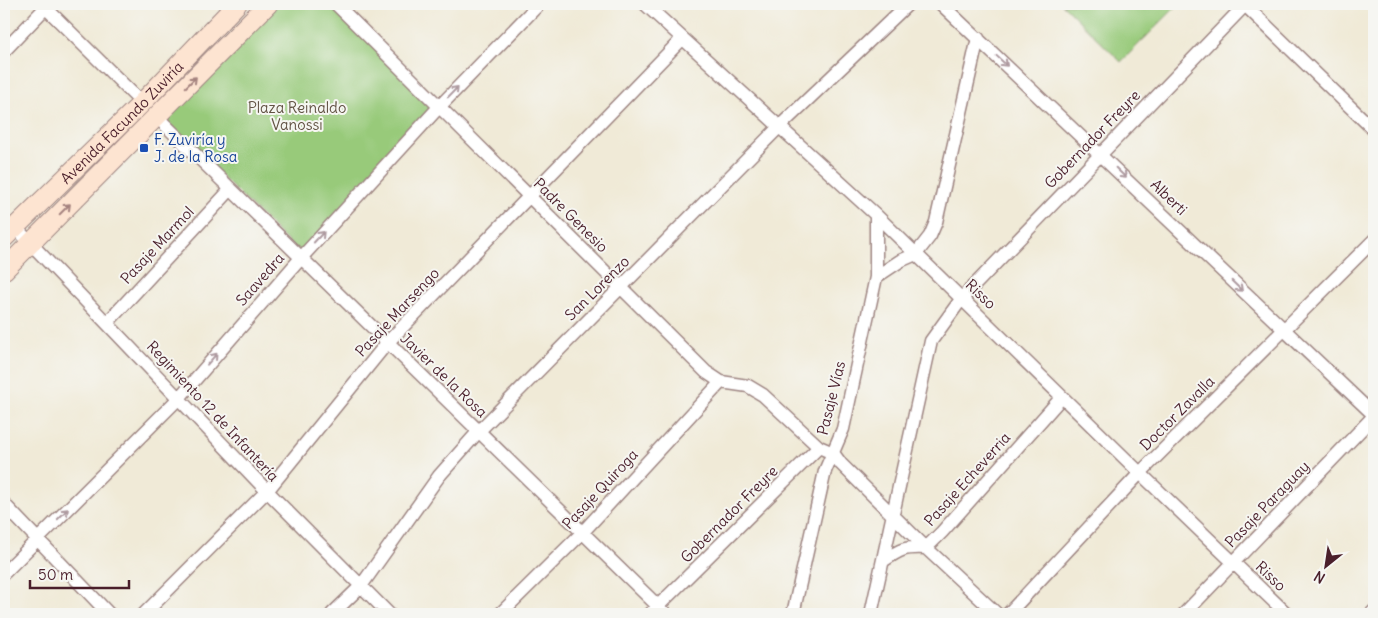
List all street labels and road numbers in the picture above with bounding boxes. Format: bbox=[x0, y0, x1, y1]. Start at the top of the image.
street label: Avenida Facundo Zuviría bbox=[56, 57, 187, 187]
street label: Gobernador Freyre bbox=[1040, 86, 1144, 192]
street label: Padre Genesio bbox=[530, 174, 612, 256]
street label: Alberti bbox=[1147, 175, 1191, 219]
street label: Pasaje Marmol bbox=[116, 202, 198, 288]
street label: Saavedra bbox=[232, 248, 288, 309]
street label: San Lorenzo bbox=[561, 252, 633, 324]
street label: Pasaje Marsengo bbox=[351, 264, 443, 360]
street label: Risso bbox=[962, 275, 1000, 313]
street label: Javier de la Rosa bbox=[397, 329, 492, 422]
street label: Regimiento 12 de Infantería bbox=[143, 337, 283, 486]
street label: Pasaje Vías bbox=[813, 359, 849, 437]
street label: Doctor Zavalla bbox=[1136, 371, 1219, 454]
street label: Pasaje Echeverria bbox=[920, 428, 1015, 530]
street label: Pasaje Quiroga bbox=[558, 445, 642, 533]
street label: Pasaje Paraguay bbox=[1221, 457, 1313, 551]
street label: Gobernador Freyre bbox=[676, 461, 782, 567]
street label: Risso bbox=[1252, 557, 1290, 595]

